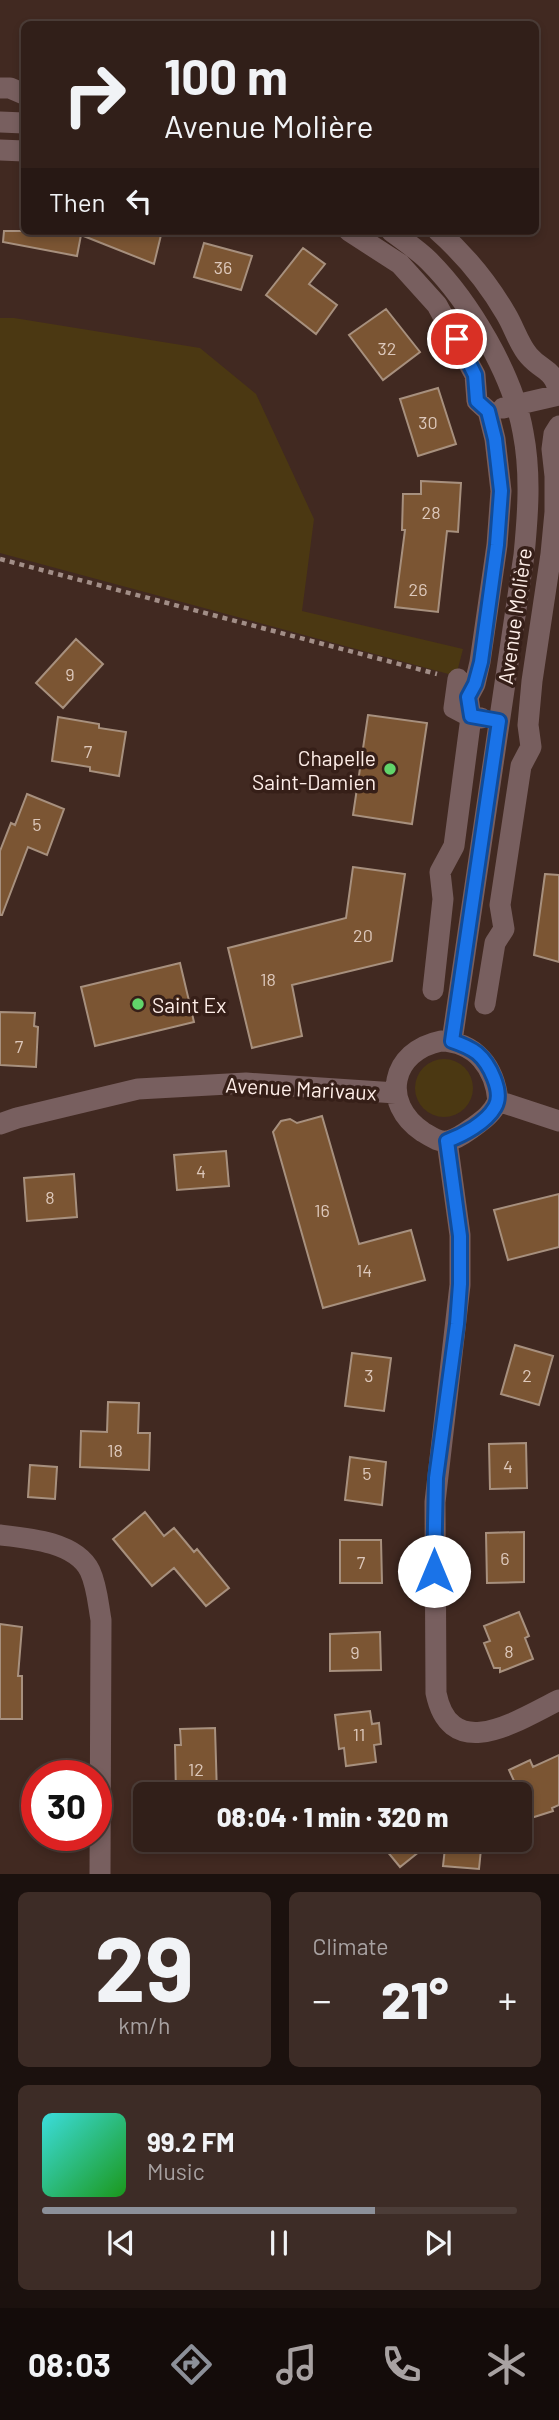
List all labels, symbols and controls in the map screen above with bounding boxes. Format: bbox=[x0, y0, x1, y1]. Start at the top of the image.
text: 100 m bbox=[164, 46, 288, 105]
icon: right bbox=[49, 49, 140, 140]
text: Avenue Molière bbox=[164, 106, 374, 144]
icon: left bbox=[120, 182, 158, 220]
text: Then bbox=[49, 186, 106, 217]
house number: 36 bbox=[214, 256, 232, 278]
pin bbox=[427, 309, 487, 369]
icon: arrive bbox=[438, 320, 476, 358]
house number: 32 bbox=[378, 337, 396, 359]
house number: 30 bbox=[418, 411, 438, 433]
house number: 28 bbox=[421, 501, 441, 523]
street label: Avenue Molière bbox=[492, 546, 536, 686]
house number: 26 bbox=[409, 578, 427, 600]
house number: 9 bbox=[65, 663, 75, 685]
house number: 7 bbox=[84, 740, 93, 762]
place label: Chapelle Saint-Damien bbox=[252, 745, 376, 794]
marker: Chapelle Saint-Damien bbox=[382, 761, 398, 777]
house number: 5 bbox=[32, 813, 42, 835]
house number: 20 bbox=[353, 924, 373, 946]
house number: 18 bbox=[260, 968, 276, 990]
place label: Saint Ex bbox=[152, 992, 226, 1017]
marker: Saint Ex bbox=[130, 996, 146, 1012]
house number: 7 bbox=[15, 1035, 24, 1057]
street label: Avenue Marivaux bbox=[225, 1072, 377, 1104]
house number: 4 bbox=[196, 1160, 206, 1182]
house number: 8 bbox=[45, 1186, 55, 1208]
house number: 16 bbox=[314, 1199, 330, 1221]
house number: 14 bbox=[356, 1259, 372, 1281]
house number: 3 bbox=[364, 1364, 374, 1386]
house number: 2 bbox=[522, 1364, 532, 1386]
house number: 18 bbox=[107, 1439, 123, 1461]
house number: 4 bbox=[503, 1455, 513, 1477]
house number: 5 bbox=[362, 1462, 372, 1484]
position arrow bbox=[397, 1534, 471, 1608]
house number: 6 bbox=[500, 1547, 510, 1569]
house number: 7 bbox=[357, 1551, 366, 1573]
house number: 8 bbox=[504, 1640, 514, 1662]
house number: 9 bbox=[350, 1641, 360, 1663]
house number: 11 bbox=[353, 1723, 365, 1745]
house number: 12 bbox=[188, 1758, 204, 1780]
speed limit sign: 30 bbox=[21, 1760, 112, 1851]
text: 08:04 · 1 min · 320 m bbox=[217, 1801, 448, 1832]
text: 29 bbox=[95, 1911, 194, 2020]
text: Climate bbox=[313, 1932, 389, 1960]
text: 21° bbox=[381, 1967, 448, 2029]
text: − bbox=[313, 1976, 332, 2022]
text: + bbox=[498, 1976, 517, 2022]
text: km/h bbox=[118, 2011, 170, 2039]
text: 99.2 FM bbox=[147, 2126, 235, 2157]
text: Music bbox=[147, 2157, 205, 2185]
icon: previous bbox=[102, 2224, 140, 2262]
icon: pause bbox=[260, 2224, 298, 2262]
icon: next bbox=[419, 2224, 457, 2262]
icon: directions bbox=[167, 2340, 216, 2389]
icon: music bbox=[272, 2340, 321, 2389]
icon: phone bbox=[377, 2340, 426, 2389]
icon: climate bbox=[482, 2340, 531, 2389]
text: 08:03 bbox=[28, 2345, 111, 2383]

